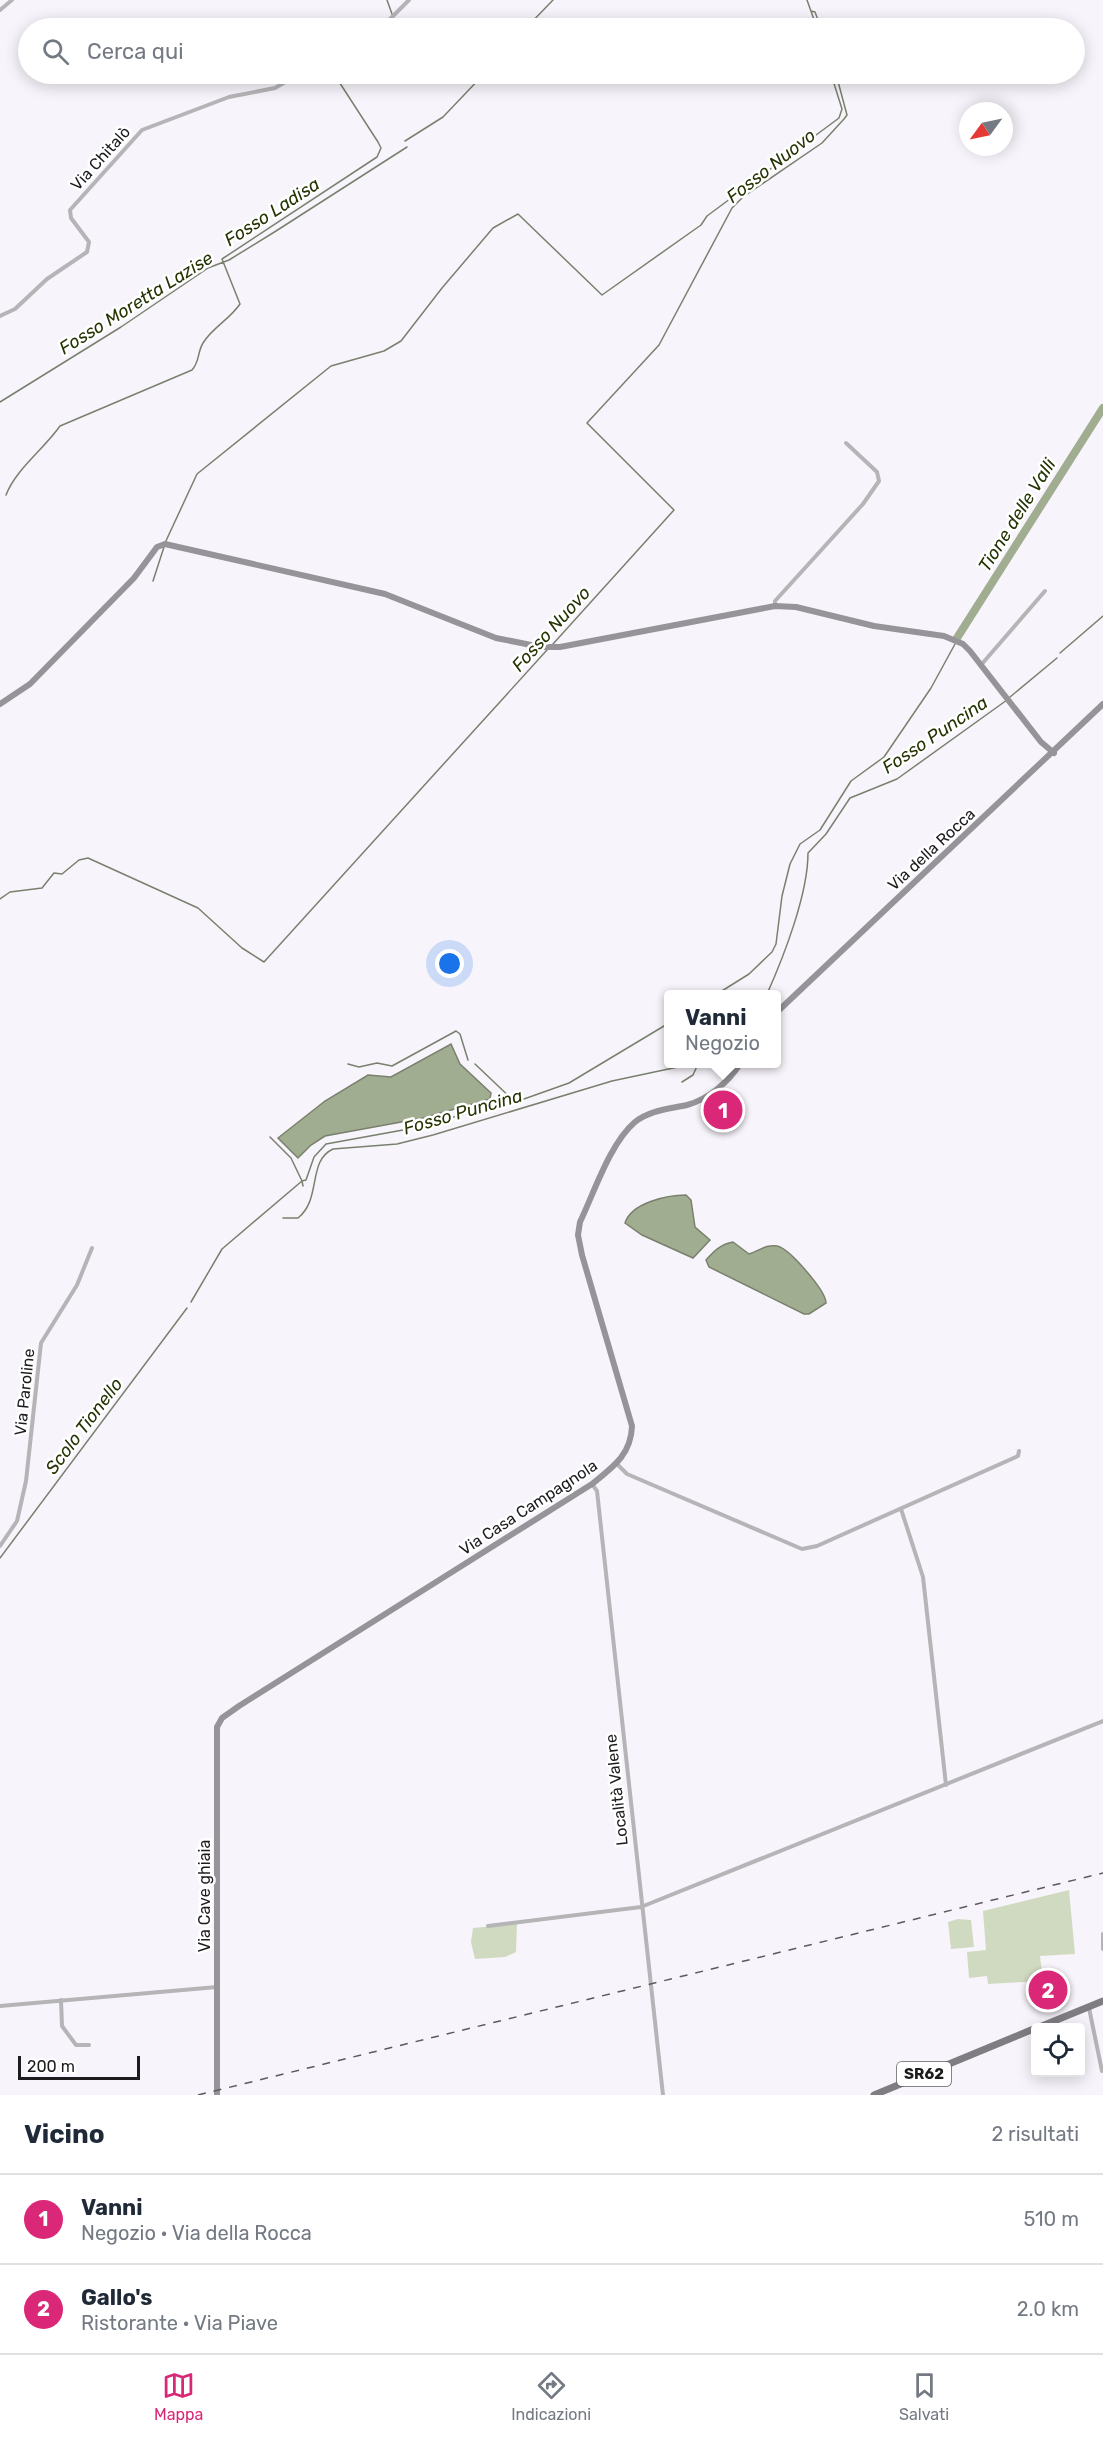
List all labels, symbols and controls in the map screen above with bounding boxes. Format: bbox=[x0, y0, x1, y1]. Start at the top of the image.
search box bbox=[18, 18, 1085, 84]
icon: search bbox=[39, 35, 72, 68]
text: Cerca qui bbox=[87, 38, 183, 65]
north arrow bbox=[959, 102, 1013, 156]
street label: Via Chitalò bbox=[67, 122, 134, 194]
water label: Fosso Nuovo bbox=[722, 124, 820, 208]
water label: Fosso Ladisa bbox=[220, 173, 324, 251]
water label: Fosso Moretta Lazise bbox=[55, 247, 217, 359]
water label: Tione delle Valli bbox=[973, 454, 1061, 576]
water label: Fosso Nuovo bbox=[507, 582, 595, 676]
water label: Fosso Puncina bbox=[878, 691, 992, 778]
street label: Via della Rocca bbox=[884, 804, 979, 895]
your location bbox=[435, 949, 464, 978]
popup bbox=[664, 990, 781, 1068]
text: Vanni bbox=[685, 1004, 747, 1031]
text: Negozio bbox=[685, 1031, 760, 1055]
water label: Fosso Puncina bbox=[401, 1084, 526, 1140]
pin: 1 bbox=[704, 1088, 742, 1132]
street label: Via Paroline bbox=[10, 1347, 39, 1437]
water label: Scolo Tionello bbox=[41, 1374, 127, 1478]
street label: Via Casa Campagnola bbox=[456, 1456, 601, 1559]
street label: Località Valene bbox=[601, 1733, 632, 1847]
street label: Via Cave ghiaia bbox=[195, 1840, 214, 1952]
pin: 2 bbox=[1028, 1968, 1068, 2012]
map controls bbox=[1031, 2023, 1085, 2077]
button: locate bbox=[1031, 2023, 1085, 2077]
scale bar bbox=[18, 2053, 140, 2080]
text: 200 m bbox=[27, 2057, 75, 2076]
road number: SR62 bbox=[897, 2062, 951, 2086]
text: Vicino bbox=[24, 2119, 105, 2150]
text: 2 risultati bbox=[991, 2122, 1079, 2146]
text: Vanni bbox=[81, 2194, 143, 2221]
text: 1 bbox=[39, 2207, 48, 2231]
text: 510 m bbox=[1023, 2207, 1079, 2231]
text: Negozio · Via della Rocca bbox=[81, 2221, 312, 2245]
text: Gallo's bbox=[81, 2284, 152, 2311]
text: 2 bbox=[37, 2297, 50, 2321]
text: 2.0 km bbox=[1017, 2297, 1079, 2321]
text: Ristorante · Via Piave bbox=[81, 2311, 278, 2335]
tab: Mappa bbox=[154, 2369, 203, 2424]
tab: Indicazioni bbox=[511, 2369, 591, 2424]
tab: Salvati bbox=[899, 2369, 949, 2424]

